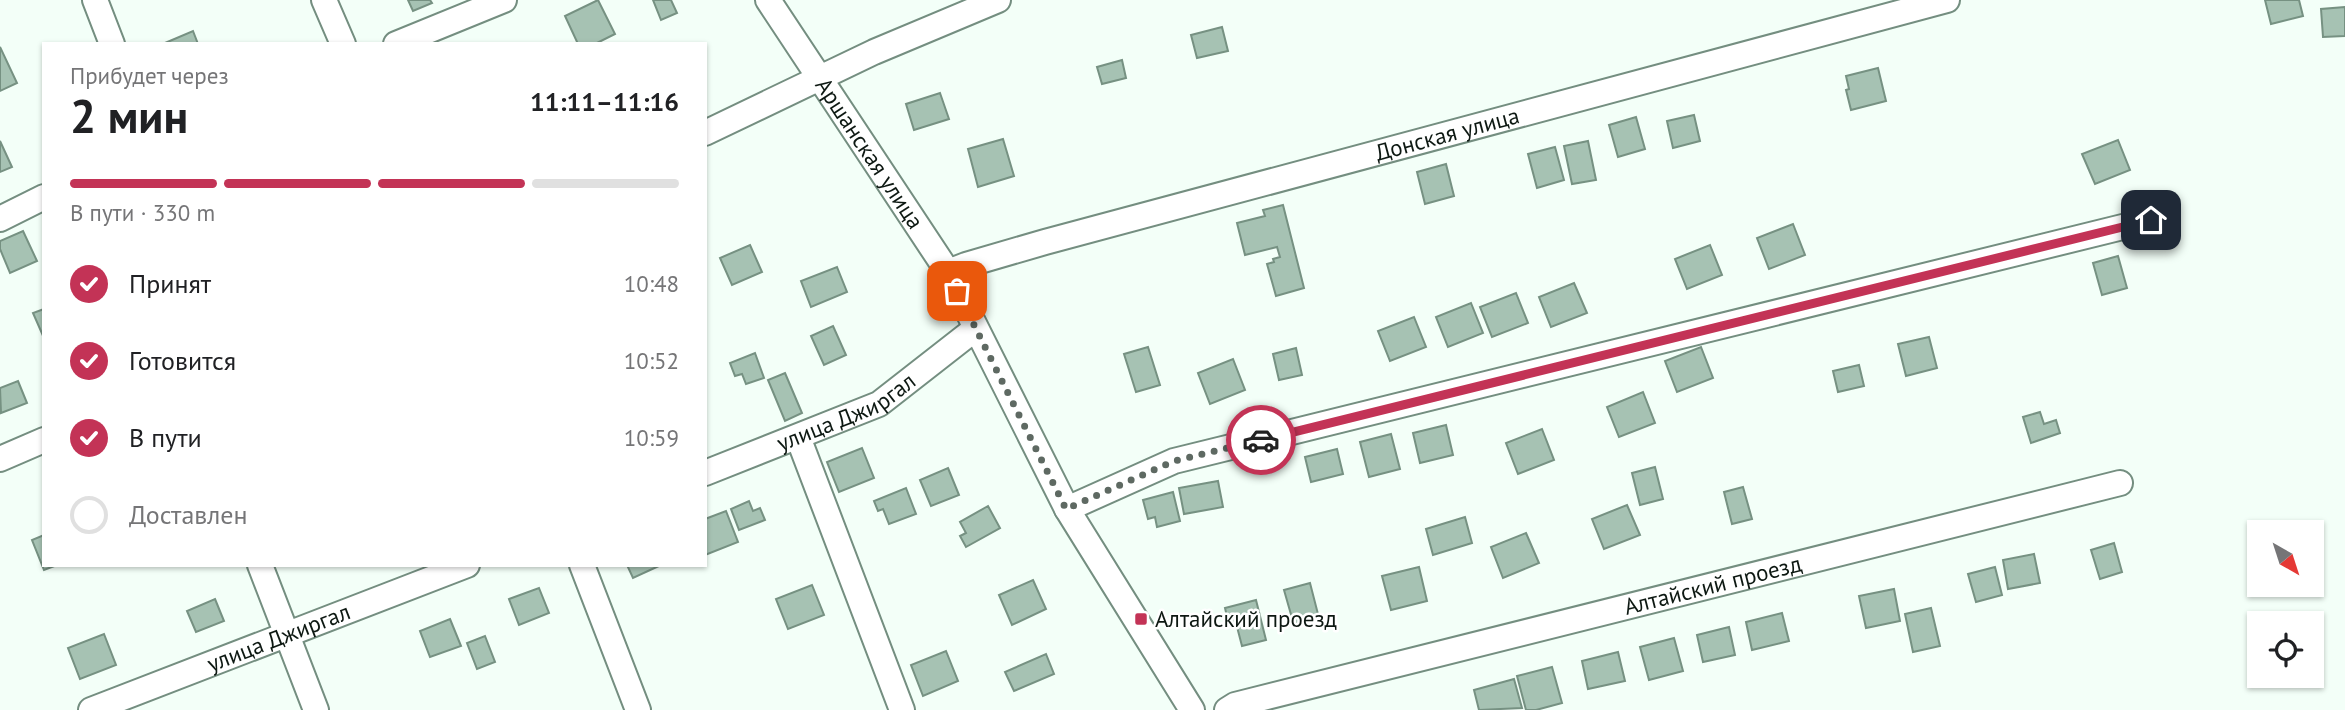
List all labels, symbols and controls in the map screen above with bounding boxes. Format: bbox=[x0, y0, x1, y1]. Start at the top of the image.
text: Прибудет через bbox=[70, 61, 229, 90]
street label: Аршанская улица bbox=[810, 72, 930, 234]
text: 11:11–11:16 bbox=[530, 85, 679, 118]
text: 2 мин bbox=[70, 86, 188, 146]
street label: Донская улица bbox=[1372, 100, 1522, 167]
pin bbox=[2121, 190, 2181, 250]
text: В пути · 330 m bbox=[70, 198, 215, 227]
icon: home bbox=[2132, 201, 2170, 239]
pin bbox=[927, 261, 987, 321]
icon: check bbox=[70, 265, 108, 303]
text: Принят bbox=[129, 267, 211, 300]
text: 10:48 bbox=[624, 269, 679, 298]
icon: bag bbox=[938, 272, 976, 310]
icon: check bbox=[70, 342, 108, 380]
text: Готовится bbox=[129, 344, 236, 377]
text: 10:52 bbox=[624, 346, 679, 375]
street label: улица Джиргал bbox=[772, 366, 921, 457]
courier bbox=[1226, 405, 1296, 475]
icon: check bbox=[70, 419, 108, 457]
text: В пути bbox=[129, 421, 202, 454]
icon: car bbox=[1242, 421, 1280, 459]
text: 10:59 bbox=[624, 423, 679, 452]
text: Доставлен bbox=[129, 498, 248, 531]
north arrow bbox=[2247, 520, 2324, 597]
map controls bbox=[2247, 520, 2324, 688]
street label: Алтайский проезд bbox=[1621, 548, 1804, 621]
street label: улица Джиргал bbox=[203, 596, 354, 678]
place label: Алтайский проезд bbox=[1155, 604, 1337, 633]
marker: Алтайский проезд bbox=[1133, 611, 1149, 627]
button: locate bbox=[2247, 611, 2324, 688]

